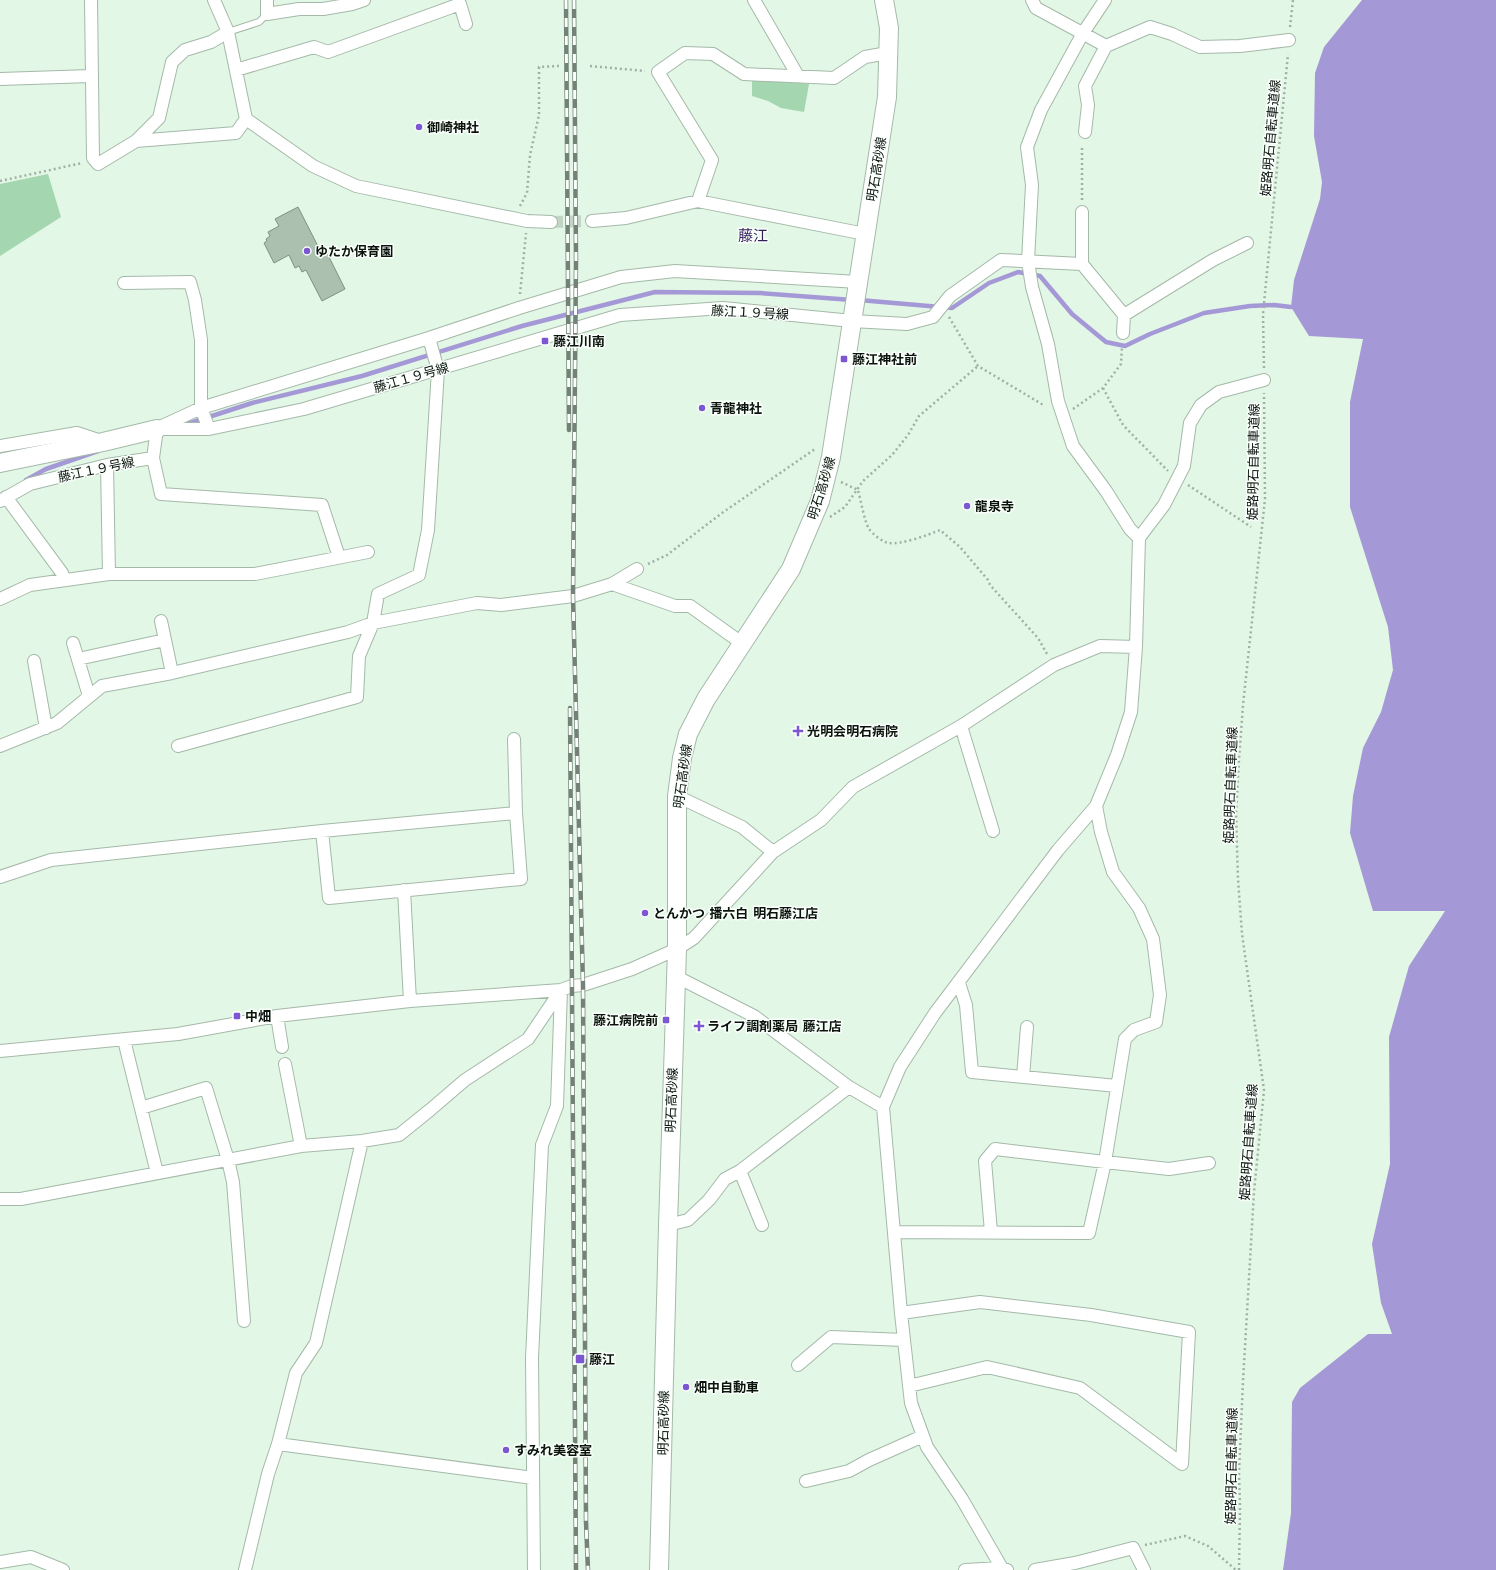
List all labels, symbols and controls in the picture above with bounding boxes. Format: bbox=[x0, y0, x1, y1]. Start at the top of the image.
street label: 姫路明石自転車道線 bbox=[1258, 79, 1283, 197]
place label: 御崎神社 bbox=[427, 120, 479, 135]
marker: 御崎神社 bbox=[414, 122, 424, 132]
street label: 明石高砂線 bbox=[864, 136, 889, 202]
district label: 藤江 bbox=[738, 227, 768, 245]
place label: ゆたか保育園 bbox=[315, 244, 393, 259]
marker: ゆたか保育園 bbox=[302, 246, 312, 256]
street label: 藤江１９号線 bbox=[711, 303, 789, 322]
place label: 藤江川南 bbox=[553, 334, 605, 349]
marker: 藤江川南 bbox=[540, 336, 550, 346]
place label: 藤江神社前 bbox=[852, 352, 917, 367]
marker: 藤江神社前 bbox=[839, 354, 849, 364]
street label: 藤江１９号線 bbox=[372, 360, 451, 395]
place label: 青龍神社 bbox=[710, 401, 762, 416]
marker: 青龍神社 bbox=[697, 403, 707, 413]
street label: 姫路明石自転車道線 bbox=[1245, 403, 1262, 521]
street label: 藤江１９号線 bbox=[56, 454, 136, 485]
street label: 明石高砂線 bbox=[805, 455, 838, 521]
place label: 龍泉寺 bbox=[975, 499, 1014, 514]
marker: 龍泉寺 bbox=[962, 501, 972, 511]
place label: 光明会明石病院 bbox=[807, 724, 898, 739]
marker: 光明会明石病院 bbox=[792, 725, 804, 737]
street label: 姫路明石自転車道線 bbox=[1221, 726, 1240, 844]
street label: 明石高砂線 bbox=[671, 743, 694, 809]
place label: とんかつ 播六白 明石藤江店 bbox=[653, 906, 818, 921]
marker: とんかつ 播六白 明石藤江店 bbox=[640, 908, 650, 918]
place label: 中畑 bbox=[245, 1009, 271, 1024]
marker: 中畑 bbox=[232, 1011, 242, 1021]
place label: 藤江病院前 bbox=[593, 1013, 658, 1028]
marker: 藤江病院前 bbox=[661, 1015, 671, 1025]
place label: ライフ調剤薬局 藤江店 bbox=[707, 1019, 842, 1034]
marker: ライフ調剤薬局 藤江店 bbox=[694, 1021, 704, 1031]
street label: 明石高砂線 bbox=[663, 1067, 680, 1133]
street label: 姫路明石自転車道線 bbox=[1237, 1083, 1260, 1201]
place label: 藤江 bbox=[589, 1352, 615, 1367]
marker: 藤江 bbox=[574, 1353, 586, 1365]
place label: 畑中自動車 bbox=[694, 1380, 759, 1395]
marker: 畑中自動車 bbox=[681, 1382, 691, 1392]
street label: 明石高砂線 bbox=[655, 1390, 672, 1456]
street label: 姫路明石自転車道線 bbox=[1223, 1407, 1240, 1525]
place label: すみれ美容室 bbox=[514, 1443, 592, 1458]
marker: すみれ美容室 bbox=[501, 1445, 511, 1455]

